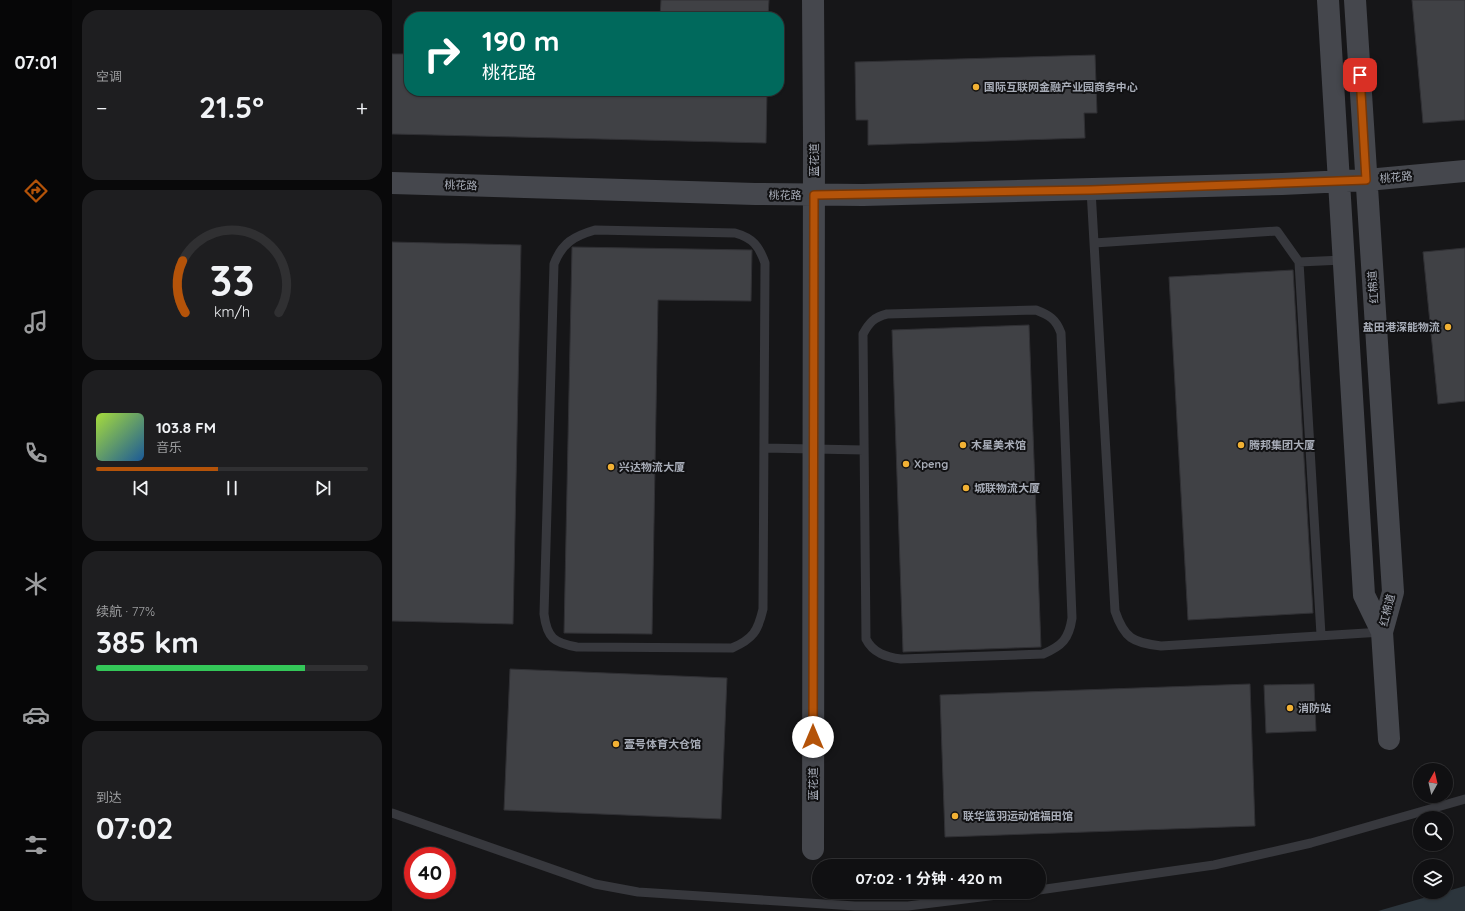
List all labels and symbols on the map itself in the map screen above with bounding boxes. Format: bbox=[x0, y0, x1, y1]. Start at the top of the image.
pin bbox=[1343, 58, 1377, 92]
place label: 国际互联网金融产业园商务中心 bbox=[984, 80, 1138, 94]
marker: 国际互联网金融产业园商务中心 bbox=[971, 82, 981, 92]
street label: 蓝花道 bbox=[807, 144, 821, 177]
street label: 桃花路 bbox=[1379, 169, 1413, 185]
street label: 桃花路 bbox=[444, 177, 478, 193]
street label: 桃花路 bbox=[768, 188, 802, 202]
street label: 红棉道 bbox=[1365, 270, 1381, 304]
place label: 盐田港深能物流 bbox=[1363, 320, 1440, 334]
marker: 盐田港深能物流 bbox=[1443, 322, 1453, 332]
place label: 木星美术馆 bbox=[971, 438, 1026, 452]
place label: 腾邦集团大厦 bbox=[1249, 438, 1315, 452]
marker: 木星美术馆 bbox=[958, 440, 968, 450]
marker: 腾邦集团大厦 bbox=[1236, 440, 1246, 450]
place label: Xpeng bbox=[914, 457, 948, 471]
marker: Xpeng bbox=[901, 459, 911, 469]
place label: 兴达物流大厦 bbox=[619, 460, 685, 474]
marker: 兴达物流大厦 bbox=[606, 462, 616, 472]
place label: 城联物流大厦 bbox=[974, 481, 1040, 495]
marker: 城联物流大厦 bbox=[961, 483, 971, 493]
street label: 红棉道 bbox=[1376, 592, 1398, 628]
place label: 消防站 bbox=[1298, 701, 1331, 715]
marker: 消防站 bbox=[1285, 703, 1295, 713]
position arrow bbox=[792, 716, 834, 758]
place label: 壹号体育大仓馆 bbox=[624, 737, 701, 751]
marker: 壹号体育大仓馆 bbox=[611, 739, 621, 749]
north arrow bbox=[1413, 763, 1453, 803]
street label: 蓝花道 bbox=[806, 768, 820, 801]
place label: 联华篮羽运动馆福田馆 bbox=[963, 809, 1073, 823]
marker: 联华篮羽运动馆福田馆 bbox=[950, 811, 960, 821]
speed limit sign: 40 bbox=[404, 847, 456, 899]

